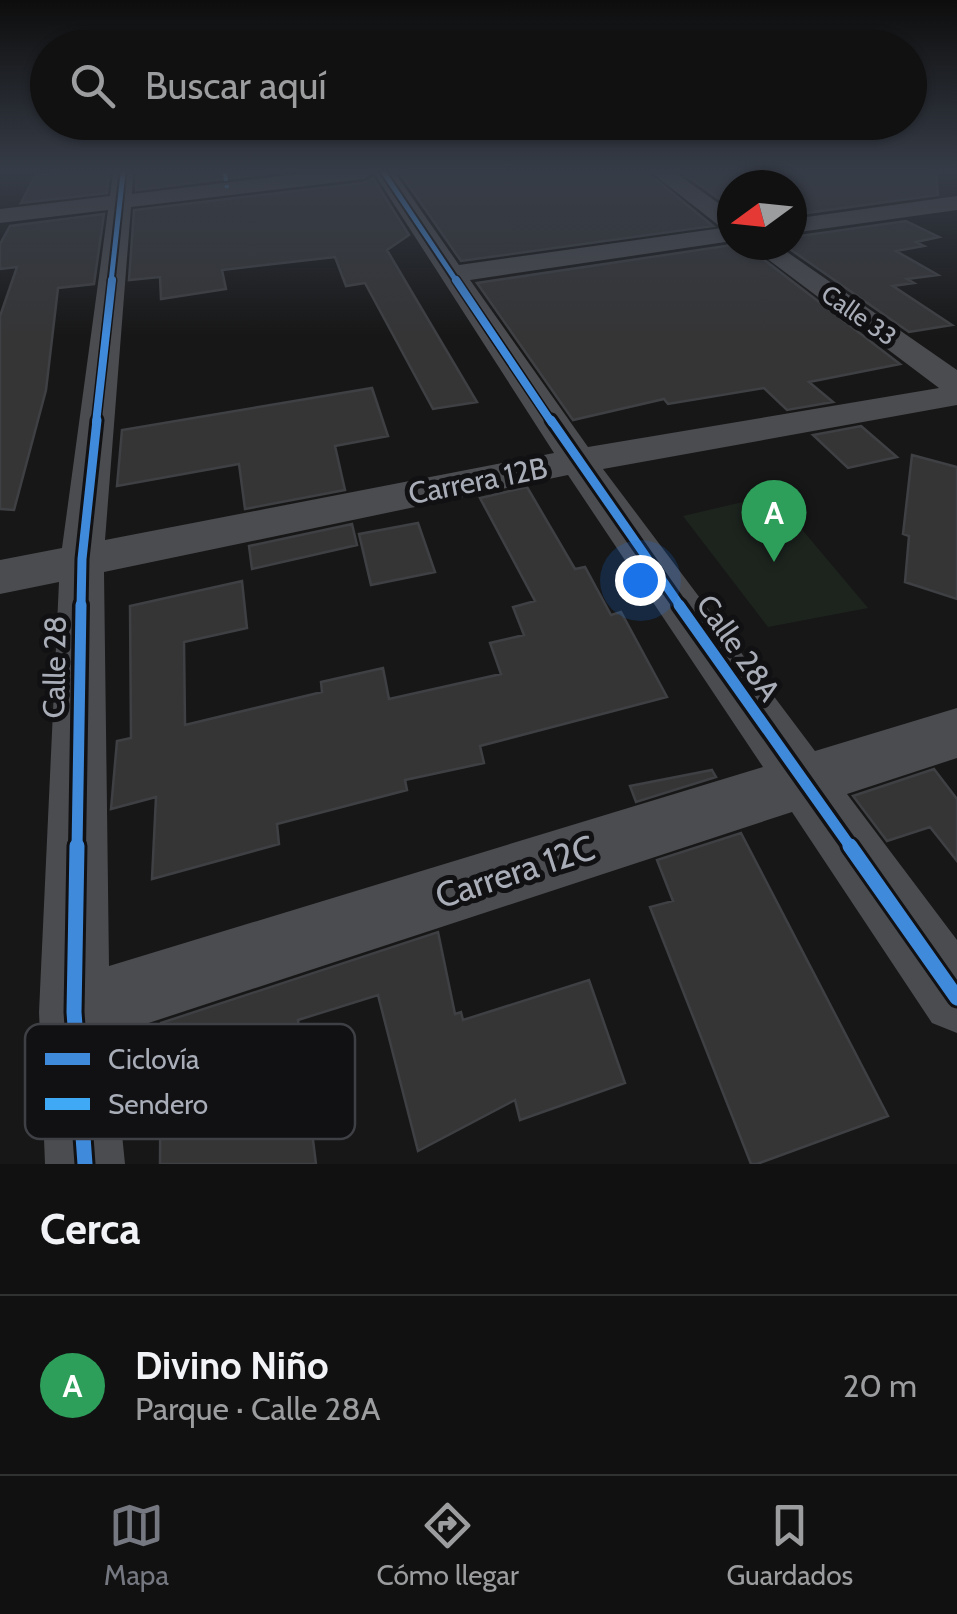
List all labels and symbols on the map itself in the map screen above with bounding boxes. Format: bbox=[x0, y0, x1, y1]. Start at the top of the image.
north arrow bbox=[717, 170, 807, 260]
street label: Calle 33 bbox=[816, 278, 902, 352]
street label: Carrera 12B bbox=[405, 449, 551, 512]
pin: A bbox=[742, 480, 806, 562]
your location bbox=[615, 555, 666, 606]
street label: Calle 28A bbox=[688, 587, 789, 708]
street label: Calle 28 bbox=[35, 615, 74, 719]
street label: Carrera 12C bbox=[430, 826, 600, 917]
legend bbox=[25, 1024, 355, 1139]
text: Ciclovía bbox=[108, 1042, 200, 1076]
text: Sendero bbox=[108, 1087, 208, 1121]

